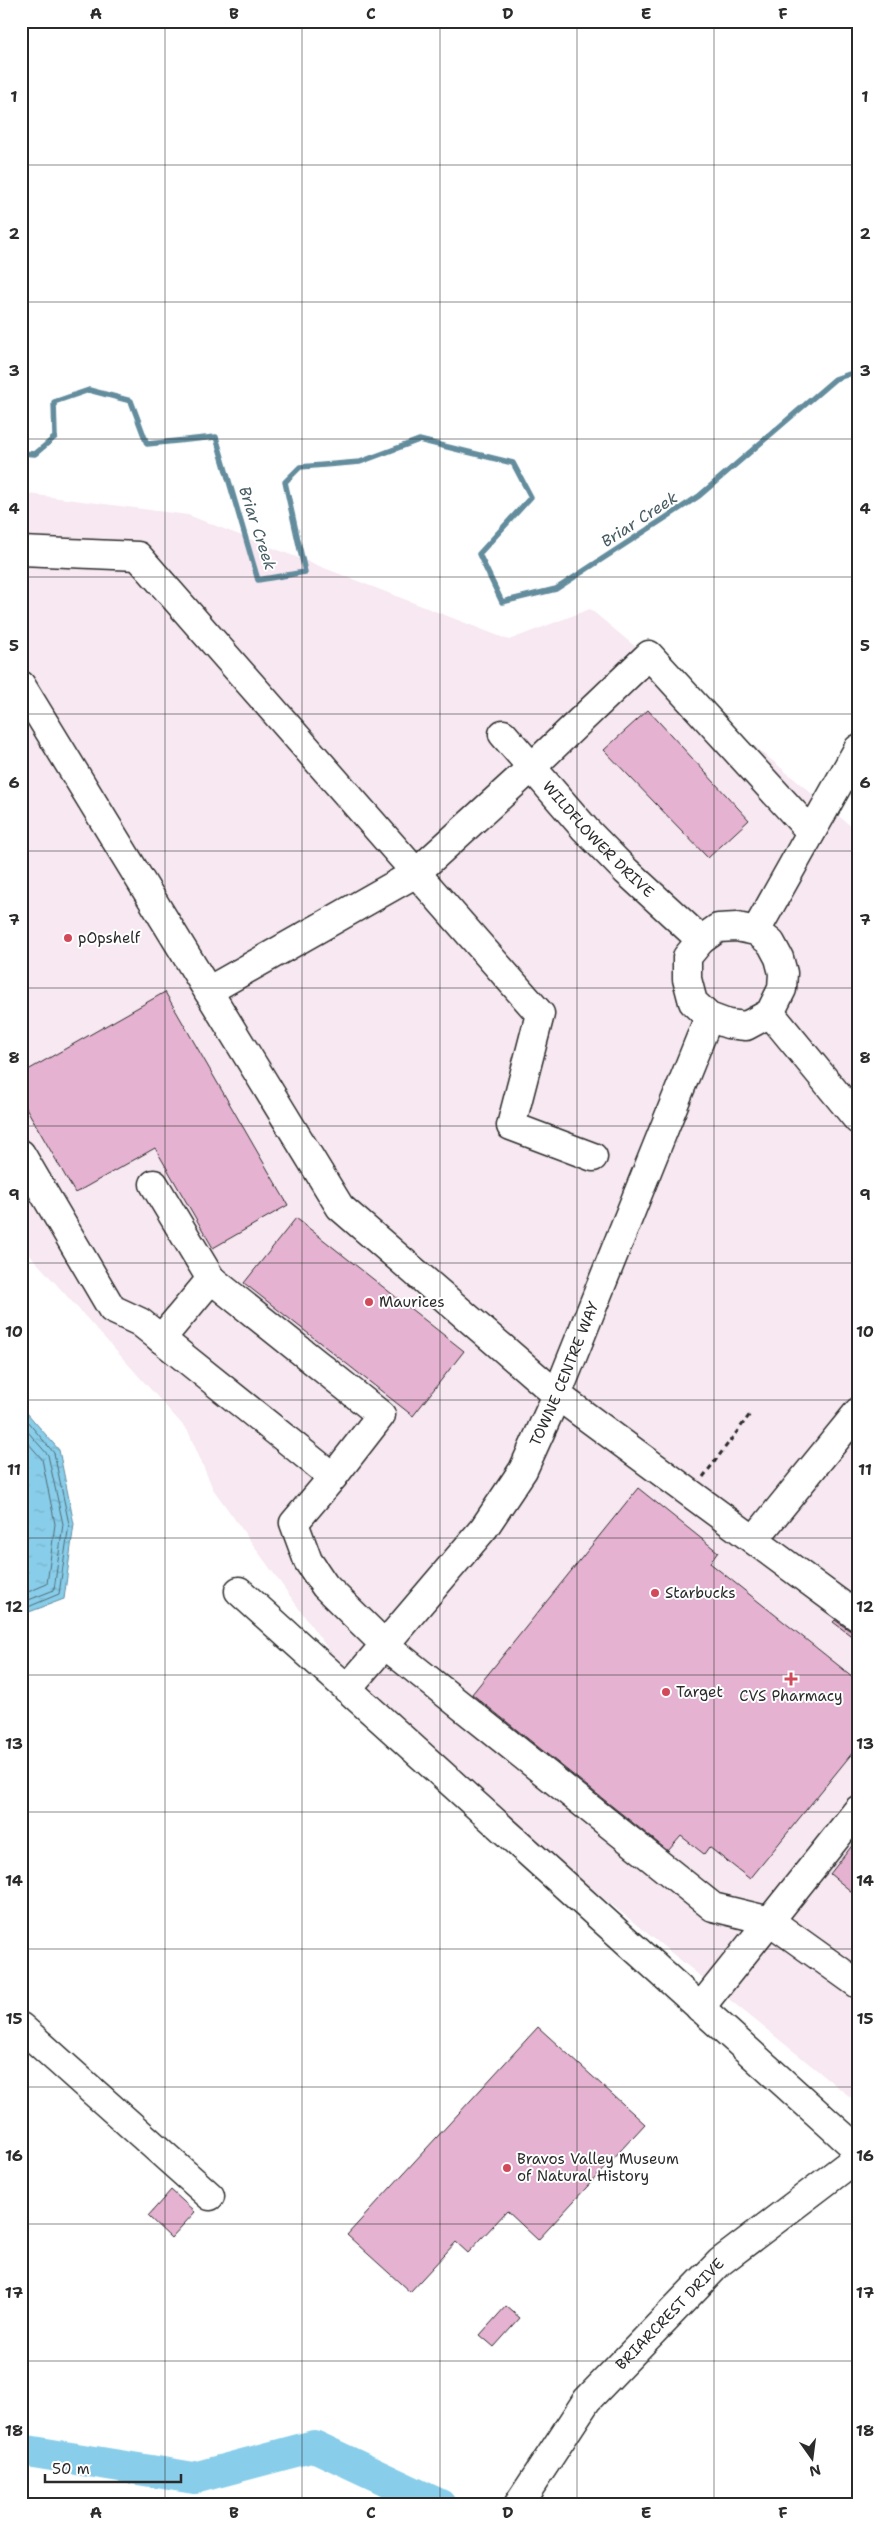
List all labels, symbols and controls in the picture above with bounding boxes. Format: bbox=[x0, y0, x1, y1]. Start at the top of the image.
text: A bbox=[90, 3, 102, 24]
text: B bbox=[229, 3, 239, 24]
text: C bbox=[366, 3, 376, 24]
text: D bbox=[502, 3, 514, 24]
text: E bbox=[641, 3, 651, 24]
text: F bbox=[778, 3, 788, 24]
text: 1 bbox=[10, 86, 18, 107]
text: 1 bbox=[861, 86, 869, 107]
text: 2 bbox=[8, 223, 20, 244]
text: 2 bbox=[859, 223, 871, 244]
text: 3 bbox=[8, 360, 20, 381]
text: 3 bbox=[859, 360, 871, 381]
water label: Briar Creek bbox=[234, 483, 281, 573]
water label: Briar Creek bbox=[597, 487, 682, 552]
text: 4 bbox=[8, 498, 20, 519]
text: 4 bbox=[859, 498, 871, 519]
text: 5 bbox=[9, 635, 19, 656]
text: 5 bbox=[860, 635, 870, 656]
text: 6 bbox=[8, 772, 20, 793]
text: 6 bbox=[859, 772, 871, 793]
street label: WILDFLOWER DRIVE bbox=[538, 777, 658, 902]
text: 7 bbox=[8, 909, 20, 930]
text: 7 bbox=[859, 909, 871, 930]
place label: pOpshelf bbox=[78, 928, 141, 948]
marker: pOpshelf bbox=[62, 932, 74, 944]
text: 8 bbox=[8, 1047, 20, 1068]
text: 8 bbox=[859, 1047, 871, 1068]
text: 9 bbox=[8, 1184, 20, 1205]
text: 9 bbox=[859, 1184, 871, 1205]
place label: Maurices bbox=[379, 1292, 445, 1312]
marker: Maurices bbox=[363, 1296, 375, 1308]
street label: TOWNE CENTRE WAY bbox=[525, 1299, 604, 1449]
text: 10 bbox=[5, 1321, 23, 1342]
text: 10 bbox=[856, 1321, 874, 1342]
text: 11 bbox=[7, 1459, 21, 1480]
text: 11 bbox=[858, 1459, 872, 1480]
place label: Starbucks bbox=[665, 1583, 736, 1603]
marker: Starbucks bbox=[649, 1587, 661, 1599]
text: 12 bbox=[5, 1596, 23, 1617]
text: 12 bbox=[856, 1596, 874, 1617]
marker: CVS Pharmacy bbox=[785, 1673, 797, 1685]
place label: Target bbox=[676, 1682, 723, 1702]
marker: Target bbox=[660, 1686, 672, 1698]
place label: CVS Pharmacy bbox=[739, 1686, 843, 1706]
text: 13 bbox=[5, 1733, 23, 1754]
text: 13 bbox=[856, 1733, 874, 1754]
text: 14 bbox=[5, 1870, 23, 1891]
text: 14 bbox=[856, 1870, 874, 1891]
text: 15 bbox=[5, 2008, 23, 2029]
text: 15 bbox=[856, 2008, 874, 2029]
text: 16 bbox=[5, 2145, 23, 2166]
text: 16 bbox=[856, 2145, 874, 2166]
place label: Bravos Valley Museum of Natural History bbox=[517, 2149, 679, 2186]
marker: Bravos Valley Museum of Natural History bbox=[501, 2162, 513, 2174]
street label: BRIARCREST DRIVE bbox=[611, 2254, 728, 2374]
text: 17 bbox=[5, 2282, 23, 2303]
text: 17 bbox=[856, 2282, 874, 2303]
text: 18 bbox=[5, 2420, 23, 2441]
text: 18 bbox=[856, 2420, 874, 2441]
north arrow bbox=[786, 2434, 836, 2484]
scale bar bbox=[45, 2451, 181, 2483]
text: 50 m bbox=[52, 2459, 90, 2479]
text: N bbox=[808, 2461, 823, 2481]
text: A bbox=[90, 2502, 102, 2523]
text: B bbox=[229, 2502, 239, 2523]
text: C bbox=[366, 2502, 376, 2523]
text: D bbox=[502, 2502, 514, 2523]
text: E bbox=[641, 2502, 651, 2523]
text: F bbox=[778, 2502, 788, 2523]

